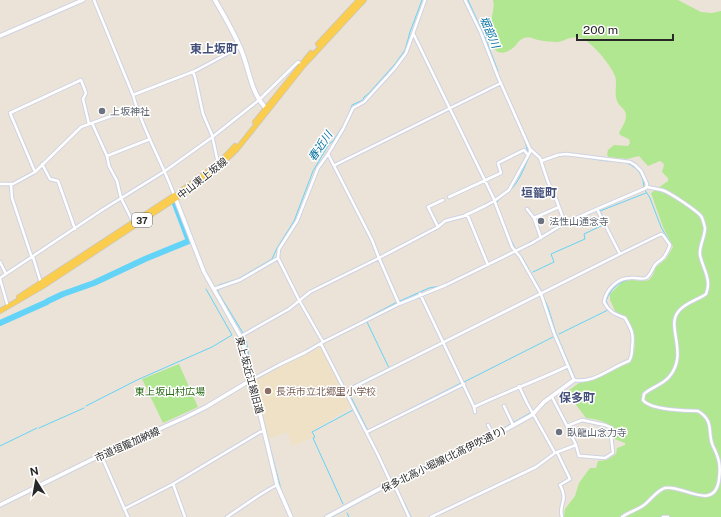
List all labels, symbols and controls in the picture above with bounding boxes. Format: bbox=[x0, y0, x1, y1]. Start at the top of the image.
water label: 堀部川 bbox=[478, 14, 502, 50]
scale bar bbox=[577, 16, 673, 42]
text: 200 m bbox=[583, 23, 618, 37]
district label: 東上坂町 bbox=[190, 42, 238, 56]
place label: 上坂神社 bbox=[110, 105, 150, 117]
marker: 上坂神社 bbox=[97, 106, 107, 116]
water label: 春近川 bbox=[306, 128, 335, 163]
street label: 中山東上坂線 bbox=[175, 155, 229, 201]
district label: 垣籠町 bbox=[521, 186, 557, 200]
road number: 37 bbox=[132, 213, 152, 227]
place label: 法性山通念寺 bbox=[549, 215, 609, 227]
marker: 法性山通念寺 bbox=[536, 216, 546, 226]
street label: 東上坂近江線旧道 bbox=[234, 335, 266, 415]
park label: 東上坂山村広場 bbox=[135, 385, 205, 397]
place label: 長浜市立北郷里小学校 bbox=[276, 385, 376, 397]
marker: 長浜市立北郷里小学校 bbox=[263, 386, 273, 396]
district label: 保多町 bbox=[559, 391, 595, 405]
street label: 市道垣籠加納線 bbox=[93, 424, 161, 464]
street label: 保多北高小堀線(北高伊吹通り) bbox=[379, 424, 507, 494]
place label: 臥龍山念力寺 bbox=[567, 426, 627, 438]
marker: 臥龍山念力寺 bbox=[554, 427, 564, 437]
north arrow bbox=[16, 461, 56, 501]
text: N bbox=[29, 464, 39, 478]

